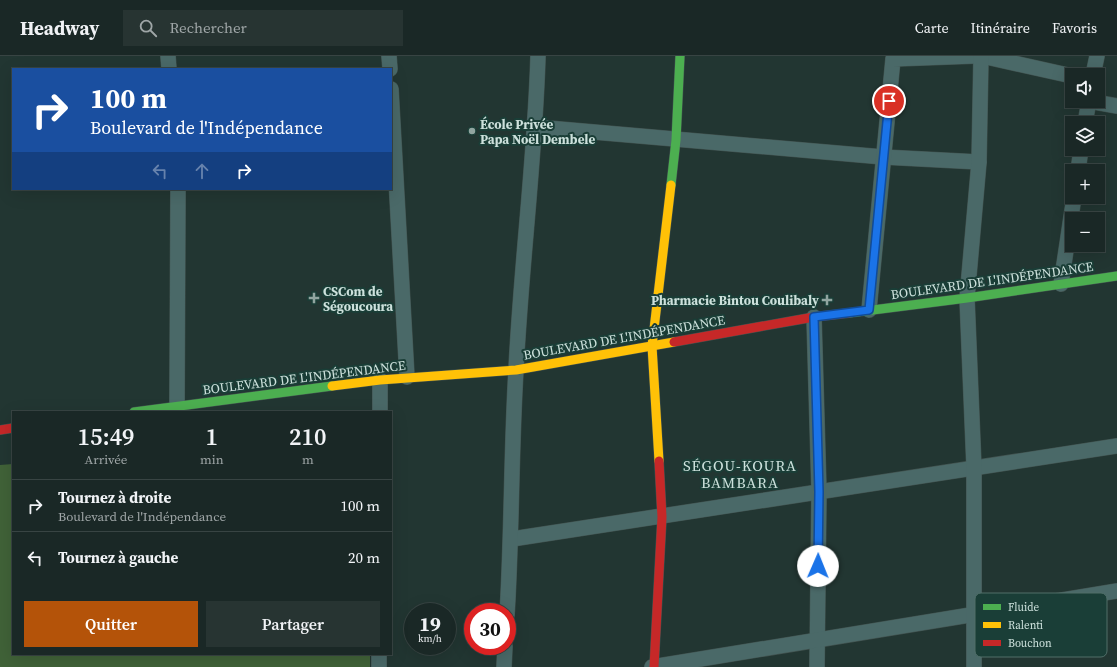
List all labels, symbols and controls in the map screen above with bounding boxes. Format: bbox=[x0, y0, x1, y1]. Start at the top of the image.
search box bbox=[123, 10, 403, 46]
text: Headway bbox=[20, 15, 99, 41]
icon: search bbox=[137, 17, 159, 39]
text: Rechercher bbox=[169, 17, 247, 38]
text: Carte bbox=[915, 18, 949, 38]
text: Itinéraire bbox=[971, 18, 1030, 38]
text: Favoris bbox=[1052, 18, 1097, 38]
map controls bbox=[1065, 68, 1105, 252]
button: sound bbox=[1065, 68, 1105, 108]
text: 100 m bbox=[90, 79, 167, 117]
icon: right bbox=[24, 84, 76, 136]
pin bbox=[872, 84, 906, 118]
icon: arrive bbox=[878, 90, 900, 112]
text: Boulevard de l'Indépendance bbox=[90, 115, 323, 140]
place label: École Privée Papa Noël Dembele bbox=[480, 116, 595, 148]
button: layers bbox=[1065, 116, 1105, 156]
marker: École Privée Papa Noël Dembele bbox=[467, 126, 477, 136]
icon: left bbox=[149, 160, 171, 182]
icon: ahead bbox=[191, 160, 213, 182]
icon: right bbox=[233, 160, 255, 182]
button: + bbox=[1065, 164, 1105, 204]
button: − bbox=[1065, 212, 1105, 252]
street label: BOULEVARD DE L'INDÉPENDANCE bbox=[890, 258, 1094, 303]
place label: CSCom de Ségoucoura bbox=[323, 283, 393, 315]
marker: CSCom de Ségoucoura bbox=[308, 292, 320, 304]
place label: Pharmacie Bintou Coulibaly bbox=[651, 292, 819, 309]
marker: Pharmacie Bintou Coulibaly bbox=[822, 295, 832, 305]
street label: BOULEVARD DE L'INDÉPENDANCE bbox=[522, 311, 726, 364]
street label: BOULEVARD DE L'INDÉPENDANCE bbox=[202, 357, 407, 398]
text: 15:49 bbox=[77, 420, 135, 453]
text: 1 bbox=[206, 420, 218, 453]
text: 210 bbox=[289, 420, 327, 453]
text: Arrivée bbox=[85, 451, 127, 468]
text: min bbox=[200, 451, 224, 468]
text: m bbox=[302, 451, 314, 468]
district label: SÉGOU-KOURA BAMBARA bbox=[683, 455, 797, 493]
text: Tournez à droite bbox=[58, 487, 171, 508]
icon: right bbox=[24, 495, 46, 517]
text: 100 m bbox=[340, 495, 380, 516]
text: Boulevard de l'Indépendance bbox=[58, 508, 226, 525]
position arrow bbox=[797, 545, 839, 587]
icon: left bbox=[24, 547, 46, 569]
text: Tournez à gauche bbox=[58, 547, 178, 568]
text: 20 m bbox=[348, 547, 380, 568]
legend bbox=[975, 593, 1107, 657]
text: Fluide bbox=[1008, 600, 1039, 615]
button: Quitter bbox=[24, 601, 198, 647]
button: Partager bbox=[206, 601, 380, 647]
speed limit sign: 30 bbox=[464, 603, 516, 655]
text: 19 bbox=[419, 610, 441, 638]
text: Ralenti bbox=[1008, 618, 1043, 633]
text: km/h bbox=[418, 632, 442, 645]
text: Bouchon bbox=[1008, 636, 1052, 651]

